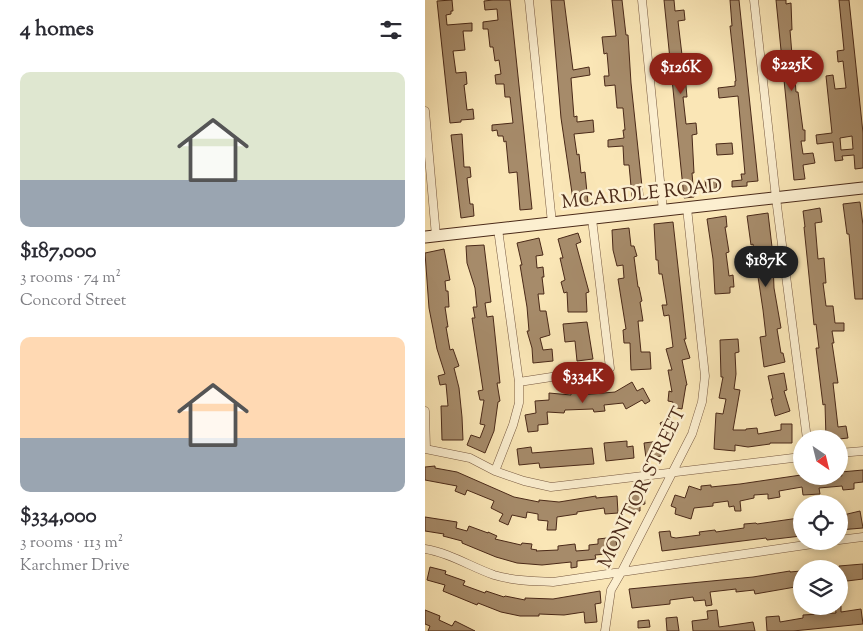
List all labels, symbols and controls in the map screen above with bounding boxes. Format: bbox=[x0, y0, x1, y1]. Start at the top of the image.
text: 4 homes bbox=[20, 15, 94, 45]
icon: filters bbox=[377, 16, 405, 44]
pin: $225K bbox=[757, 49, 827, 92]
pin: $126K bbox=[646, 52, 716, 95]
text: $225K bbox=[772, 54, 812, 77]
text: $126K bbox=[661, 57, 702, 80]
icon: home bbox=[168, 105, 258, 195]
street label: MCARDLE ROAD bbox=[560, 173, 724, 217]
text: $187,000 bbox=[20, 237, 96, 267]
pin: $187K bbox=[731, 246, 801, 288]
text: $187K bbox=[745, 250, 787, 273]
text: 3 rooms · 74 m² bbox=[20, 267, 121, 290]
text: Concord Street bbox=[20, 290, 126, 313]
pin: $334K bbox=[548, 362, 618, 404]
text: $334K bbox=[562, 366, 604, 389]
icon: home bbox=[168, 370, 258, 460]
street label: MONITOR STREET bbox=[592, 403, 694, 573]
north arrow bbox=[793, 430, 847, 485]
map controls bbox=[793, 430, 848, 615]
button: locate bbox=[793, 495, 848, 550]
text: $334,000 bbox=[20, 502, 97, 532]
text: 3 rooms · 113 m² bbox=[20, 532, 123, 555]
text: Karchmer Drive bbox=[20, 555, 130, 578]
button: layers bbox=[793, 560, 848, 615]

